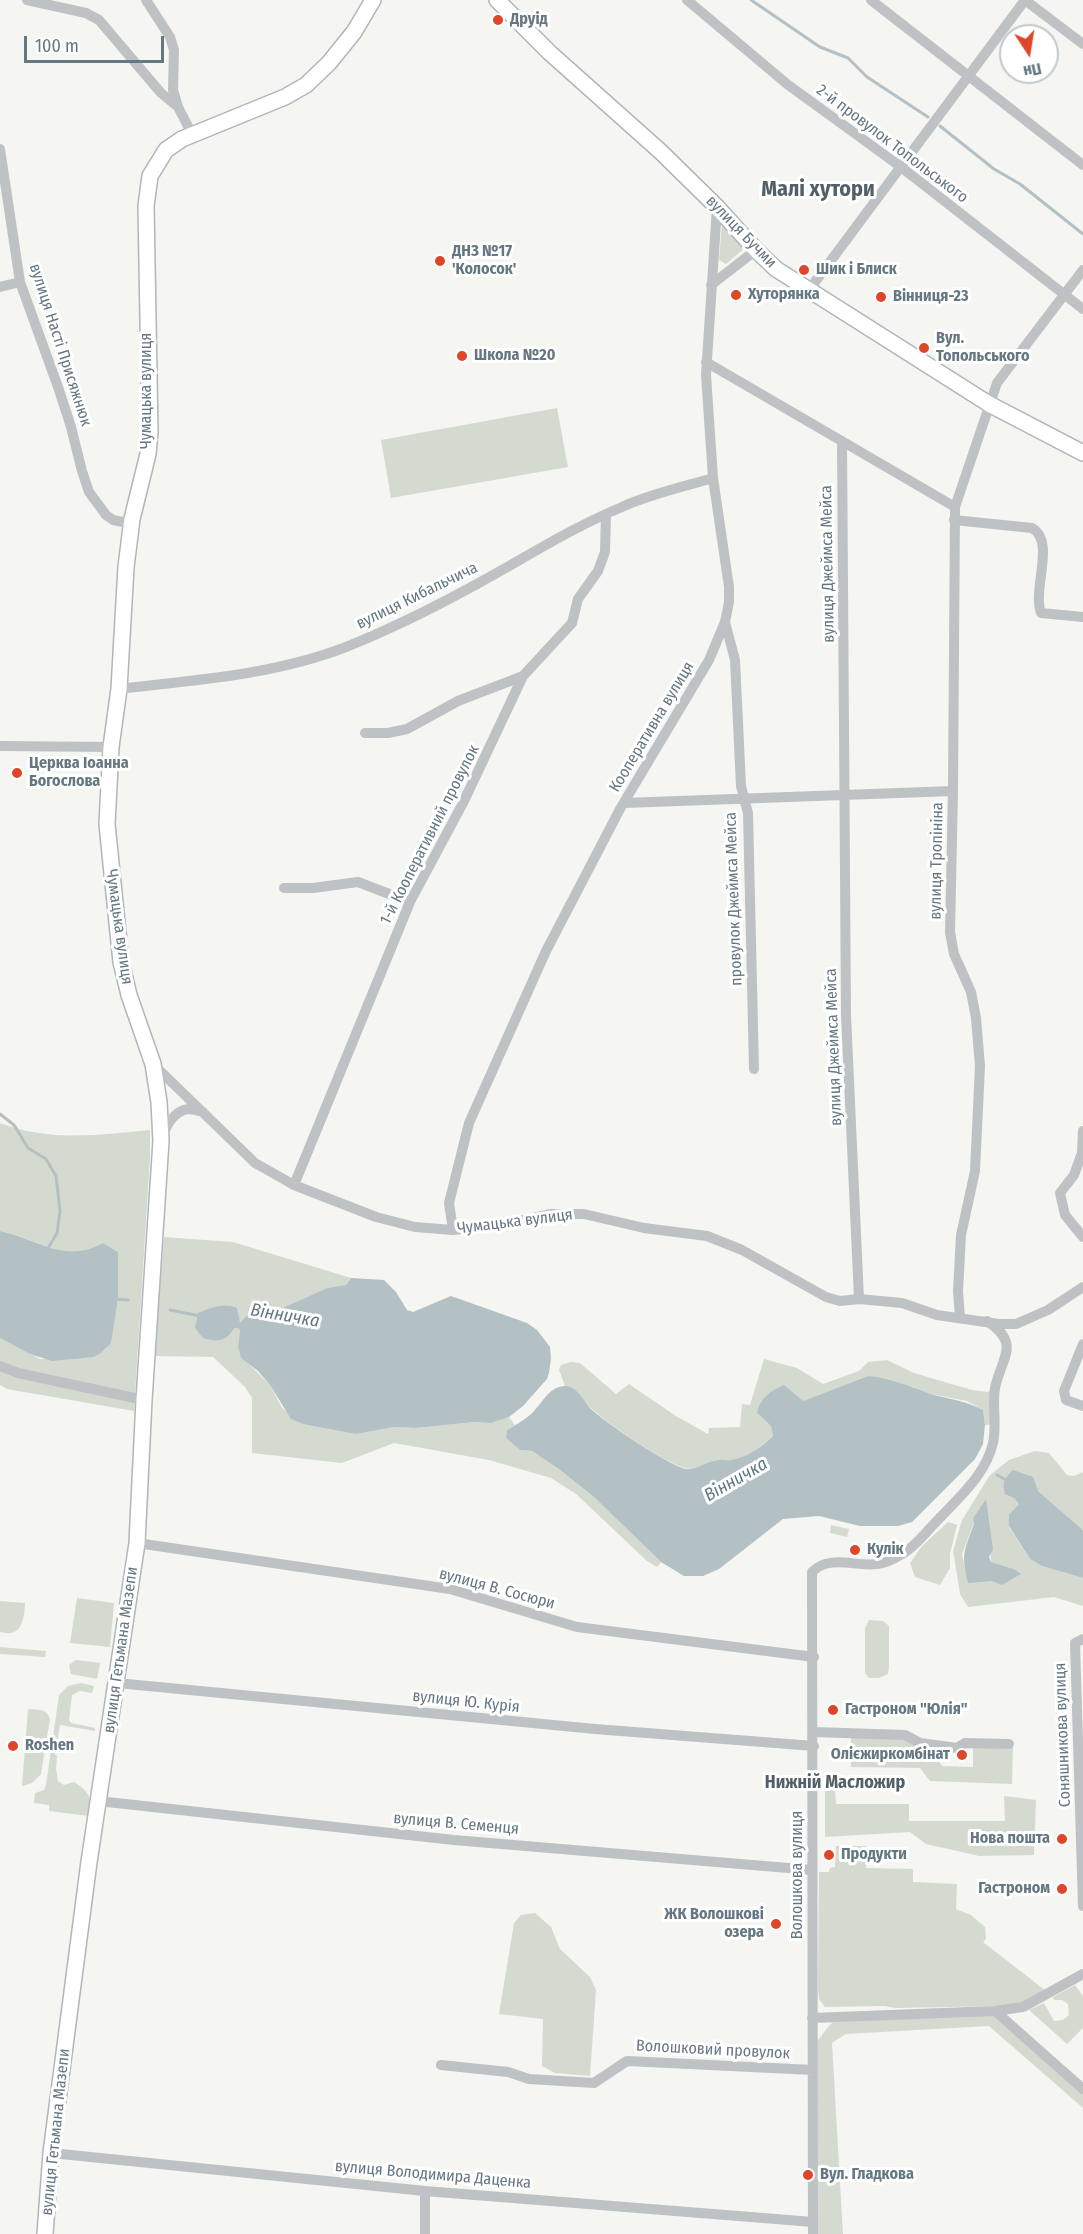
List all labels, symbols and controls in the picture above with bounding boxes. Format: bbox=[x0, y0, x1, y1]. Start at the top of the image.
place label: Друід bbox=[510, 10, 548, 30]
marker: Друід bbox=[491, 13, 505, 27]
scale bar bbox=[27, 24, 166, 62]
north arrow bbox=[999, 24, 1059, 84]
text: 100 m bbox=[35, 35, 79, 57]
text: Пн bbox=[1022, 59, 1043, 81]
street label: 2-й провулок Топольського bbox=[812, 81, 972, 207]
district label: Малі хутори bbox=[761, 177, 875, 203]
street label: вулиця Бучми bbox=[702, 192, 780, 272]
place label: ДНЗ №17 'Колосок' bbox=[452, 242, 516, 280]
marker: ДНЗ №17 'Колосок' bbox=[433, 254, 447, 268]
place label: Шик і Блиск bbox=[816, 260, 897, 280]
street label: вулиця Насті Присяжнюк bbox=[25, 261, 95, 429]
marker: Шик і Блиск bbox=[797, 263, 811, 277]
place label: Хуторянка bbox=[748, 285, 820, 305]
place label: Вінниця-23 bbox=[893, 287, 969, 307]
marker: Хуторянка bbox=[729, 288, 743, 302]
marker: Вінниця-23 bbox=[874, 290, 888, 304]
place label: Вул. Топольського bbox=[936, 329, 1030, 367]
street label: Чумацька вулиця bbox=[137, 333, 157, 449]
marker: Вул. Топольського bbox=[917, 341, 931, 355]
place label: Школа №20 bbox=[474, 346, 555, 366]
marker: Школа №20 bbox=[455, 349, 469, 363]
street label: вулиця Джеймса Мейса bbox=[817, 485, 839, 643]
street label: вулиця Кибальчича bbox=[353, 558, 481, 634]
street label: Кооперативна вулиця bbox=[605, 658, 699, 796]
street label: 1-й Кооперативний провулок bbox=[376, 742, 484, 928]
place label: Церква Іоанна Богослова bbox=[29, 754, 129, 792]
marker: Церква Іоанна Богослова bbox=[10, 766, 24, 780]
street label: вулиця Тропініна bbox=[926, 802, 948, 920]
street label: провулок Джеймса Мейса bbox=[721, 812, 747, 986]
street label: Чумацька вулиця bbox=[101, 868, 137, 986]
street label: вулиця Джеймса Мейса bbox=[822, 968, 846, 1126]
street label: Чумацька вулиця bbox=[456, 1205, 574, 1239]
water label: Вінничка bbox=[249, 1299, 321, 1333]
water label: Вінничка bbox=[700, 1453, 772, 1507]
place label: Кулік bbox=[867, 1540, 904, 1560]
marker: Кулік bbox=[848, 1543, 862, 1557]
street label: вулиця В. Сосюри bbox=[437, 1564, 557, 1614]
street label: вулиця Гетьмана Мазепи bbox=[100, 1566, 142, 1734]
street label: Соняшникова вулиця bbox=[1051, 1662, 1075, 1808]
street label: вулиця Ю. Курія bbox=[411, 1687, 521, 1717]
place label: Гастроном "Юлія" bbox=[845, 1700, 968, 1720]
marker: Гастроном "Юлія" bbox=[826, 1703, 840, 1717]
place label: Roshen bbox=[25, 1736, 74, 1756]
marker: Roshen bbox=[6, 1739, 20, 1753]
place label: Олієжиркомбінат bbox=[831, 1745, 950, 1765]
marker: Олієжиркомбінат bbox=[955, 1748, 969, 1762]
district label: Нижній Масложир bbox=[765, 1772, 905, 1794]
street label: вулиця В. Семенця bbox=[392, 1809, 520, 1839]
street label: Волошкова вулиця bbox=[788, 1811, 808, 1939]
place label: Нова пошта bbox=[970, 1829, 1050, 1849]
marker: Нова пошта bbox=[1055, 1832, 1069, 1846]
place label: Продукти bbox=[841, 1845, 907, 1865]
marker: Продукти bbox=[822, 1848, 836, 1862]
place label: Гастроном bbox=[978, 1879, 1050, 1899]
marker: Гастроном bbox=[1055, 1882, 1069, 1896]
place label: ЖК Волошкові озера bbox=[664, 1905, 764, 1943]
marker: ЖК Волошкові озера bbox=[769, 1917, 783, 1931]
street label: Волошковий провулок bbox=[636, 2036, 790, 2064]
street label: вулиця Гетьмана Мазепи bbox=[38, 2048, 74, 2216]
street label: вулиця Володимира Даценка bbox=[334, 2157, 532, 2193]
place label: Вул. Гладкова bbox=[820, 2165, 914, 2185]
marker: Вул. Гладкова bbox=[801, 2168, 815, 2182]

